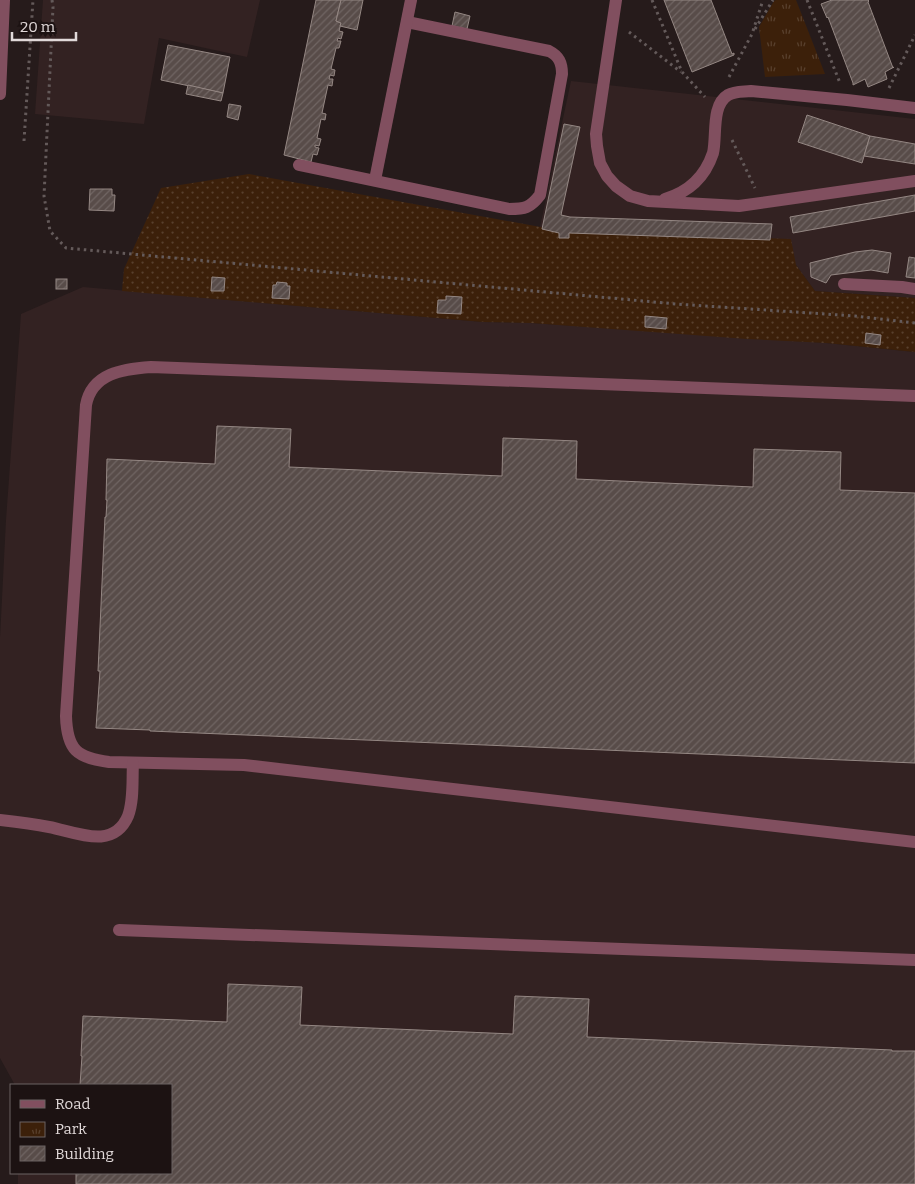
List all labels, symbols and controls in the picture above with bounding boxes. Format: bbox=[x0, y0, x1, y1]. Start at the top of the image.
scale bar bbox=[12, 10, 76, 42]
text: 20 m bbox=[20, 18, 56, 36]
legend bbox=[10, 1084, 172, 1174]
text: Road bbox=[55, 1095, 90, 1113]
text: Park bbox=[55, 1120, 87, 1138]
text: Building bbox=[55, 1145, 114, 1163]

